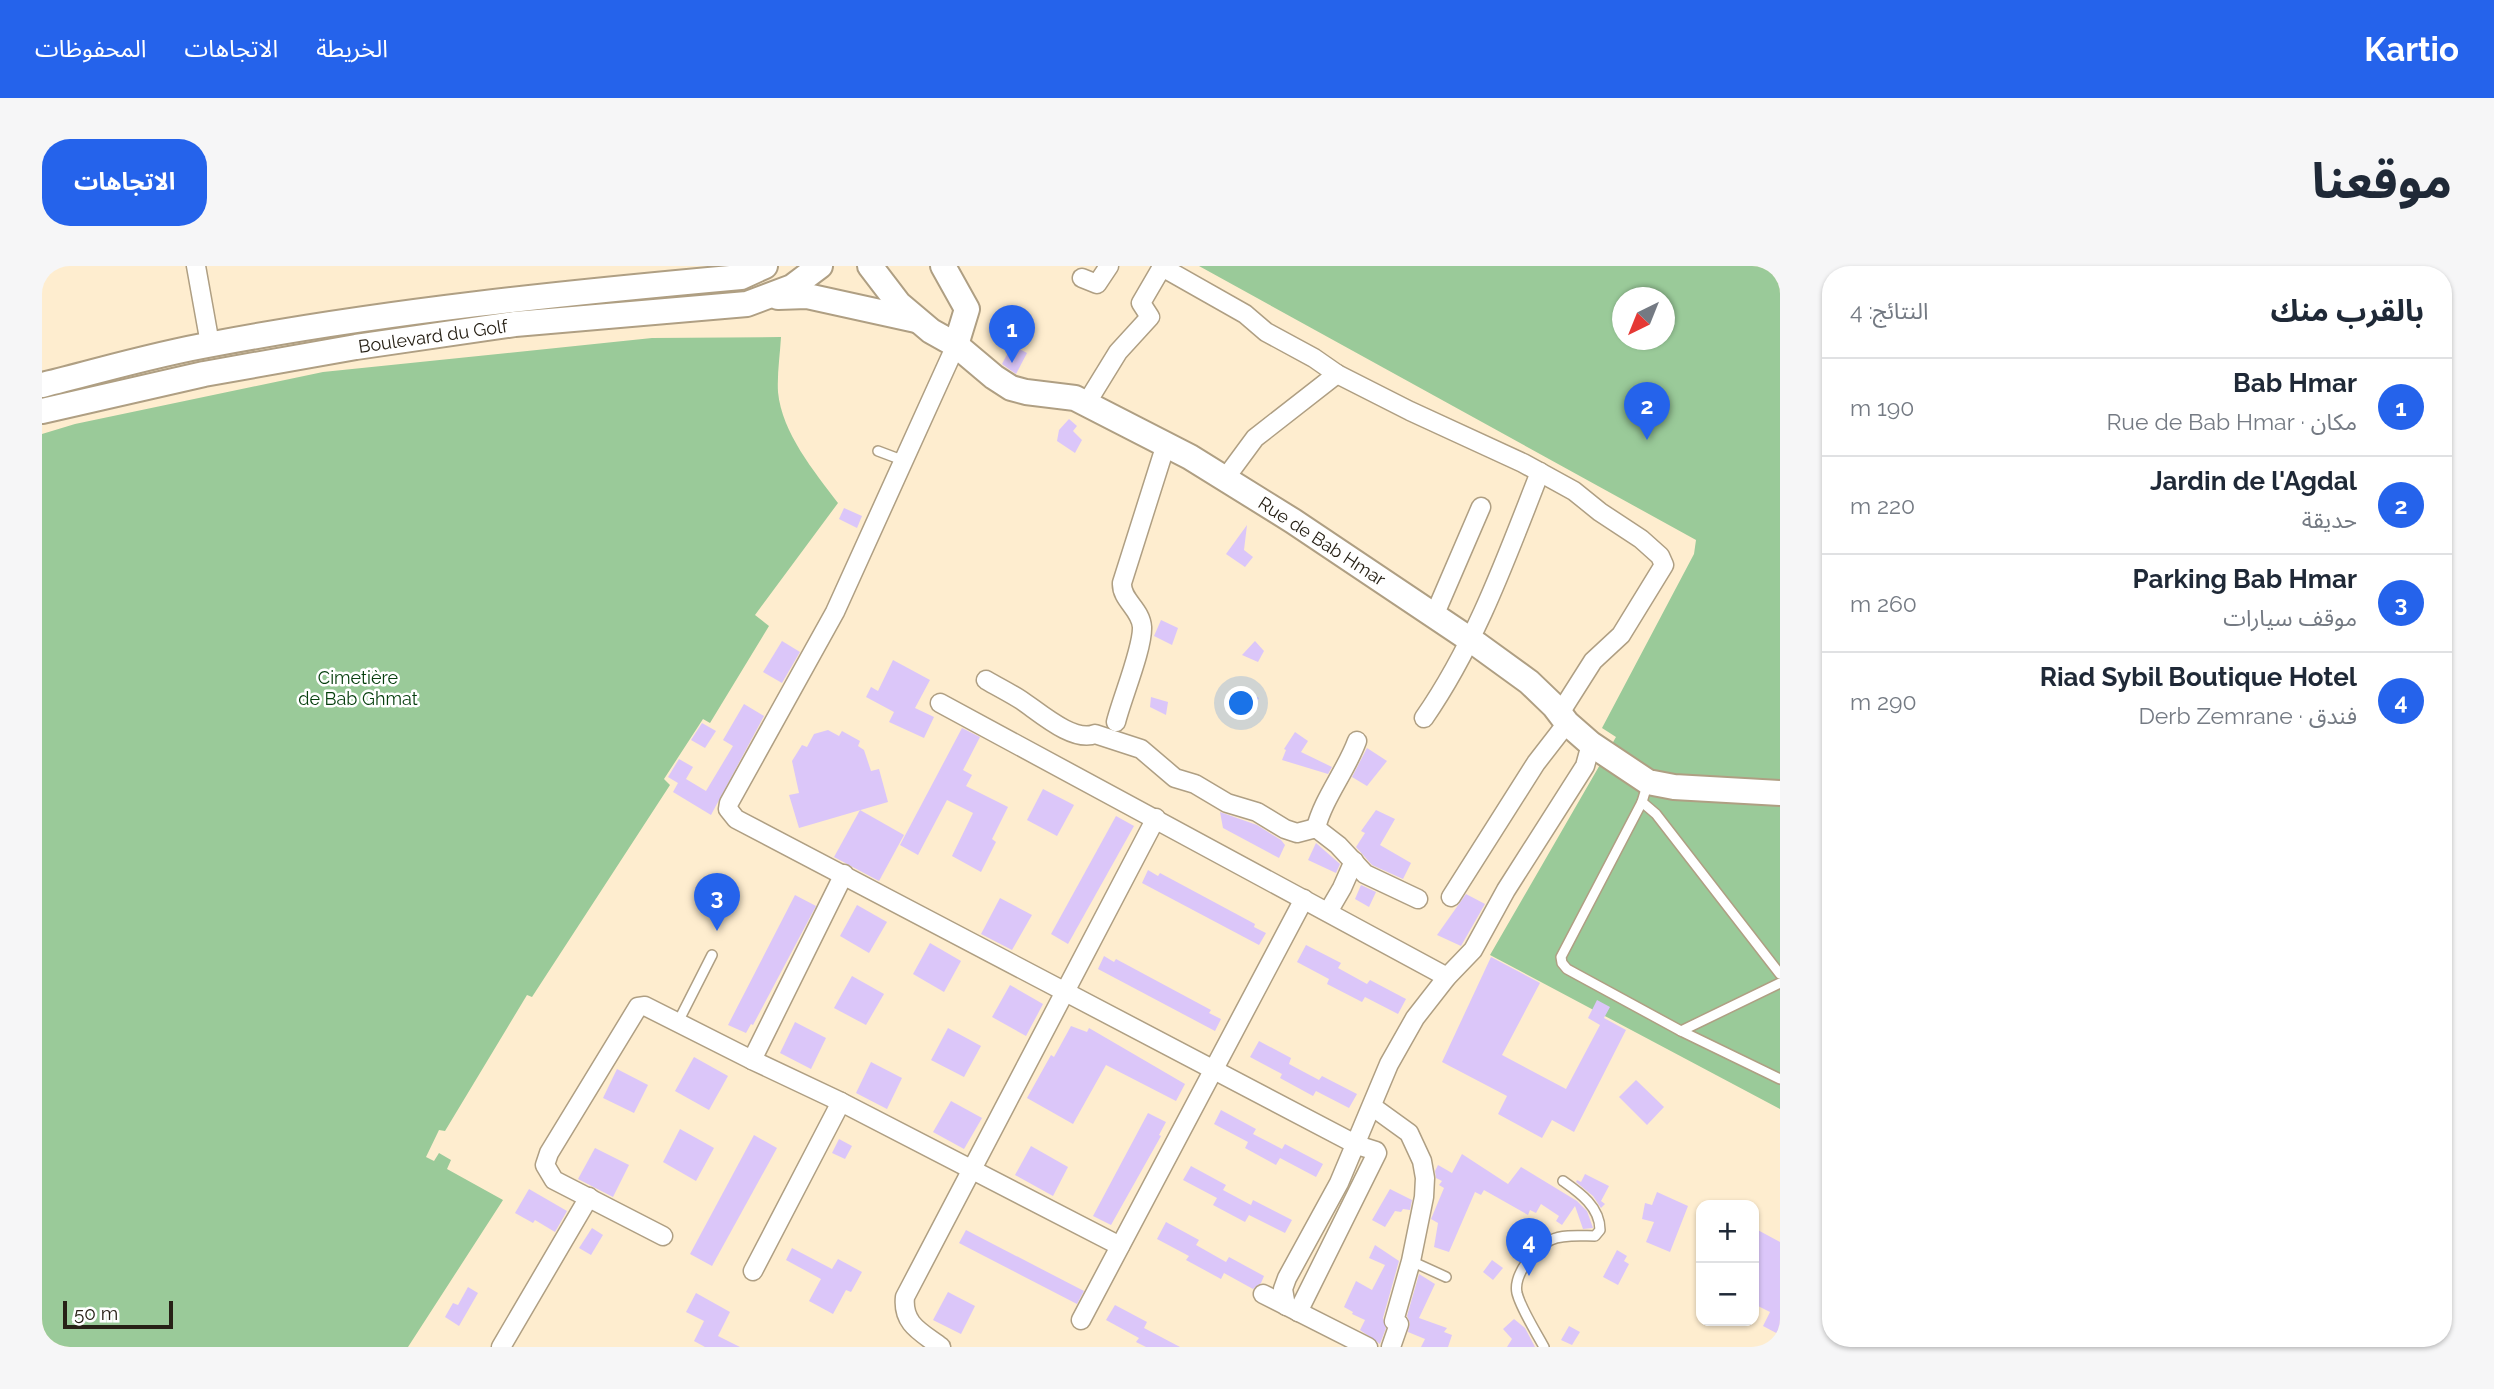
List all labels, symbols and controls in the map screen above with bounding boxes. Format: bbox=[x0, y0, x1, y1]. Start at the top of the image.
text: Kartio bbox=[2364, 30, 2459, 69]
text: المحفوظات bbox=[35, 34, 146, 63]
text: الاتجاهات bbox=[184, 34, 278, 63]
text: الخريطة bbox=[316, 34, 388, 63]
button: الاتجاهات bbox=[42, 139, 207, 226]
text: موقعنا bbox=[2312, 152, 2452, 209]
north arrow bbox=[1612, 287, 1675, 350]
text: بالقرب منك bbox=[2271, 293, 2424, 328]
text: النتائج: 4 bbox=[1850, 297, 1928, 324]
pin: 1 bbox=[989, 305, 1035, 363]
street label: Boulevard du Golf bbox=[357, 315, 510, 357]
text: Bab Hmar bbox=[2233, 368, 2357, 398]
pin: 2 bbox=[1624, 382, 1670, 440]
text: 190 m bbox=[1850, 394, 1914, 421]
text: 1 bbox=[2395, 394, 2407, 421]
text: مكان · Rue de Bab Hmar bbox=[2107, 408, 2357, 435]
text: Jardin de l'Agdal bbox=[2150, 466, 2357, 496]
street label: Rue de Bab Hmar bbox=[1255, 492, 1390, 590]
text: 220 m bbox=[1850, 492, 1915, 519]
text: 2 bbox=[2395, 492, 2408, 519]
text: حديقة bbox=[2302, 506, 2357, 533]
text: Parking Bab Hmar bbox=[2133, 564, 2357, 594]
text: 260 m bbox=[1850, 590, 1917, 617]
text: 3 bbox=[2395, 590, 2407, 617]
text: موقف سيارات bbox=[2223, 604, 2357, 631]
text: Riad Sybil Boutique Hotel bbox=[2040, 662, 2357, 692]
park label: Cimetière de Bab Ghmat bbox=[298, 667, 418, 709]
your location bbox=[1224, 686, 1258, 720]
text: 290 m bbox=[1850, 688, 1917, 715]
text: 4 bbox=[2394, 688, 2408, 715]
text: فندق · Derb Zemrane bbox=[2138, 702, 2357, 729]
pin: 3 bbox=[694, 873, 740, 931]
map controls bbox=[1696, 1200, 1759, 1326]
button: + bbox=[1696, 1200, 1759, 1263]
pin: 4 bbox=[1506, 1218, 1552, 1276]
button: − bbox=[1696, 1263, 1759, 1326]
scale bar bbox=[63, 1298, 173, 1330]
text: 50 m bbox=[74, 1302, 118, 1324]

